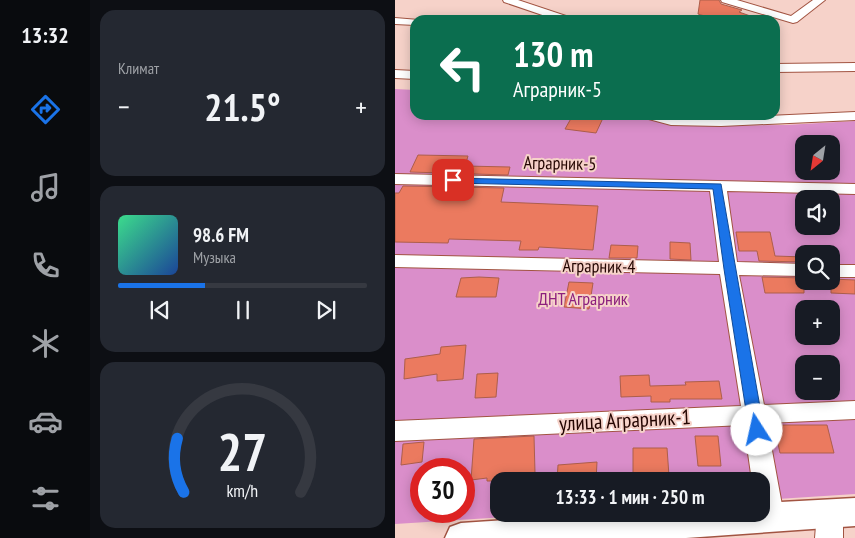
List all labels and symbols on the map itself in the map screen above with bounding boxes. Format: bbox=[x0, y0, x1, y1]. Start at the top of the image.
north arrow bbox=[795, 135, 840, 180]
street label: Аграрник-5 bbox=[523, 151, 597, 175]
pin bbox=[432, 159, 474, 201]
street label: Аграрник-4 bbox=[562, 254, 636, 278]
park label: ДНТ Аграрник bbox=[538, 287, 628, 310]
street label: улица Аграрник-1 bbox=[558, 403, 692, 437]
position arrow bbox=[730, 403, 782, 455]
speed limit sign: 30 bbox=[410, 458, 475, 523]

